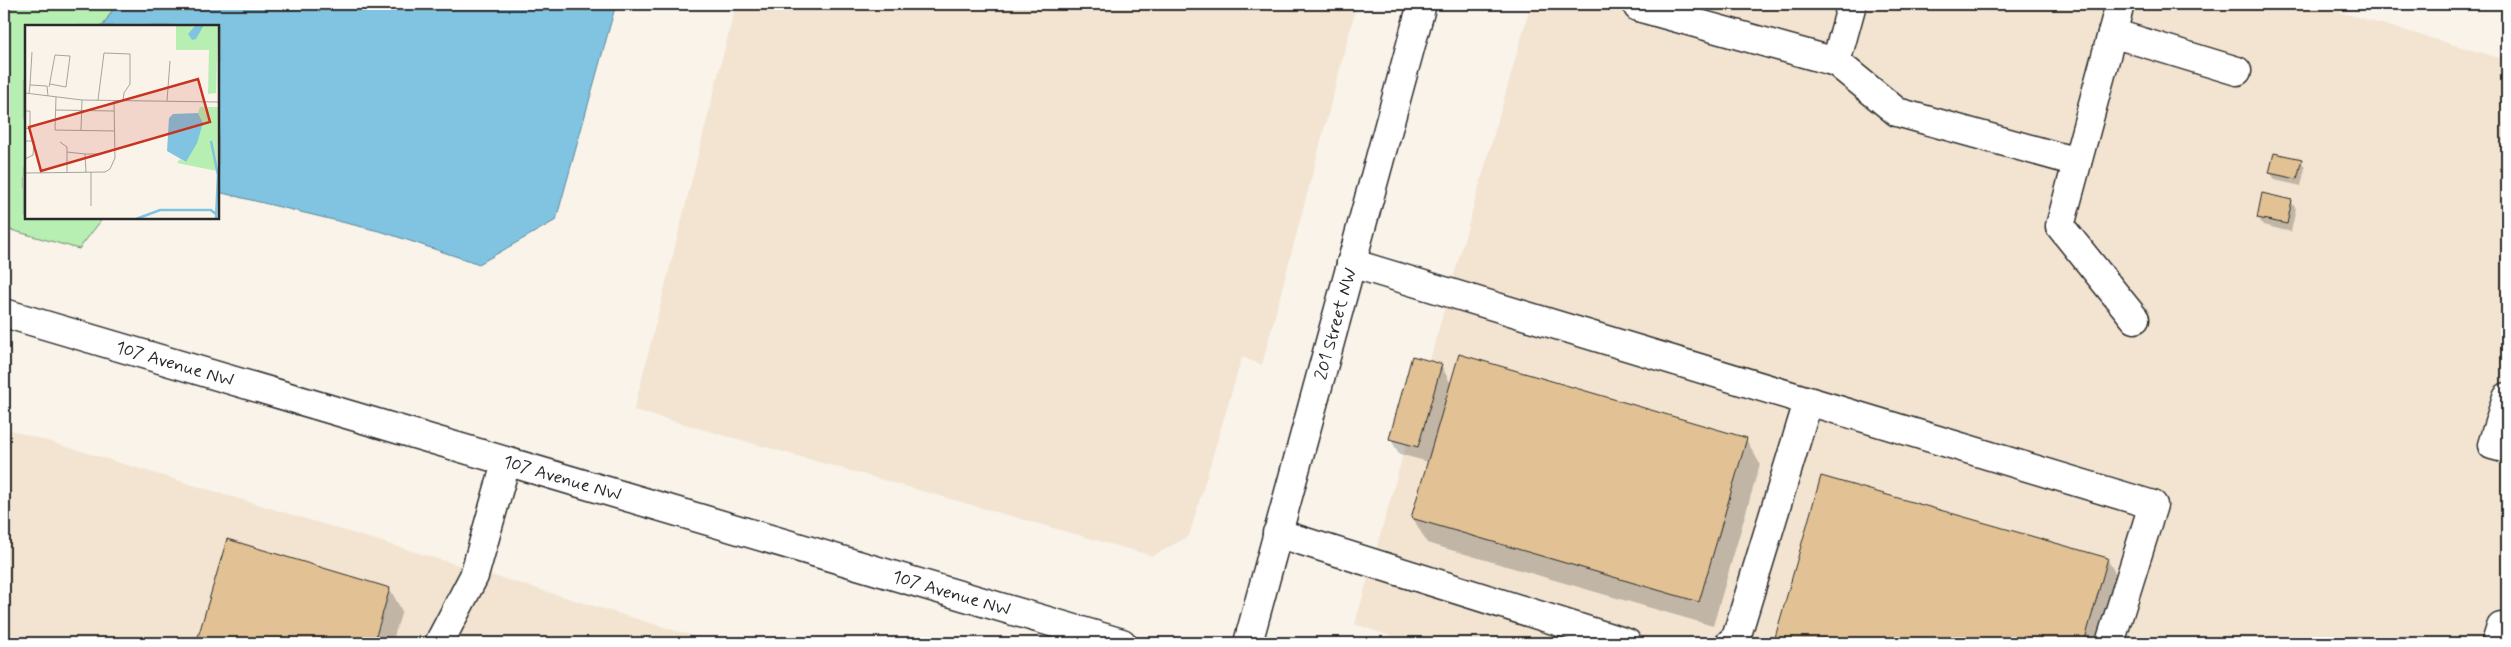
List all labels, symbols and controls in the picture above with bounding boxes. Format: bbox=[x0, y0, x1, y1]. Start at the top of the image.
inset map bbox=[25, 25, 219, 219]
street label: 201 Street NW bbox=[1309, 265, 1363, 383]
street label: 107 Avenue NW bbox=[113, 336, 236, 393]
street label: 107 Avenue NW bbox=[500, 450, 624, 507]
street label: 107 Avenue NW bbox=[890, 565, 1013, 622]

